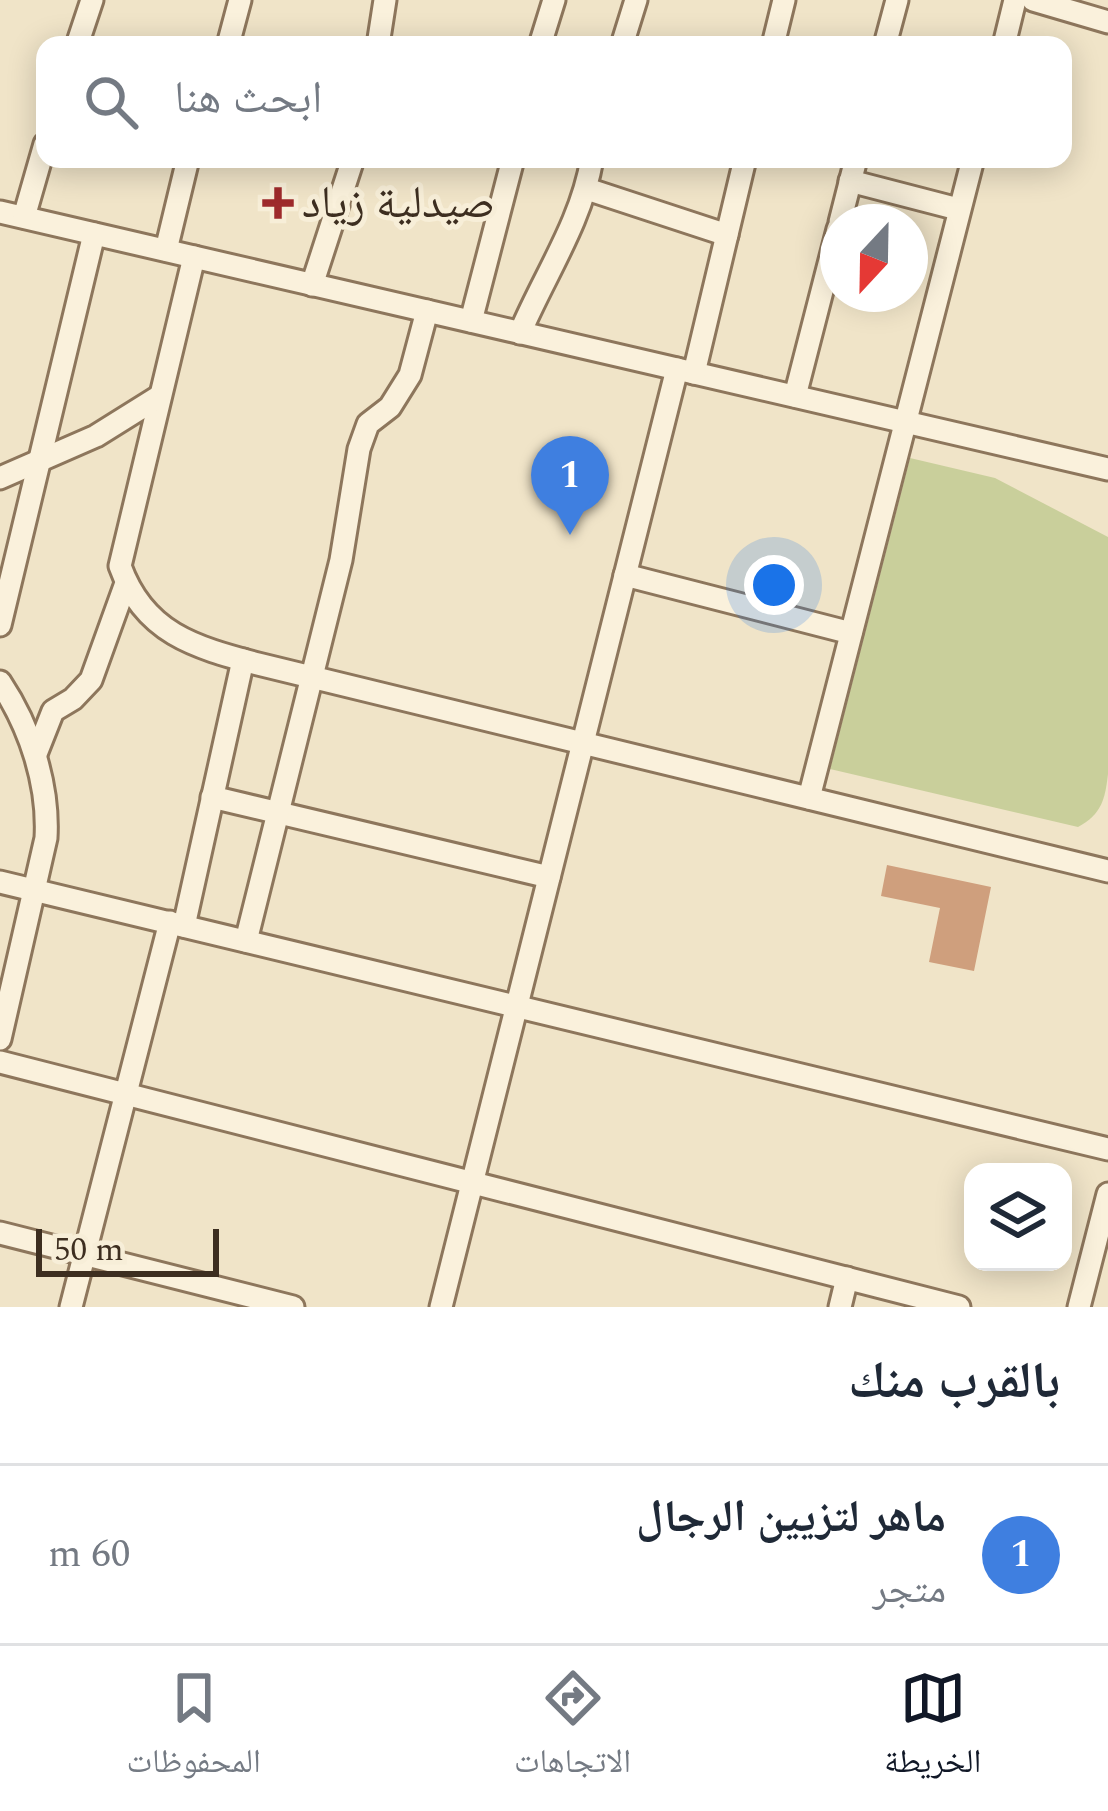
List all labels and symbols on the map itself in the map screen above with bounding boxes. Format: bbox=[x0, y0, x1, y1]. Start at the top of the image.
place label: صيدلية زياد bbox=[302, 169, 495, 238]
marker: صيدلية زياد bbox=[265, 190, 291, 216]
north arrow bbox=[820, 204, 928, 312]
pin: 1 bbox=[531, 436, 609, 535]
your location bbox=[744, 555, 804, 615]
scale bar bbox=[36, 1223, 219, 1276]

